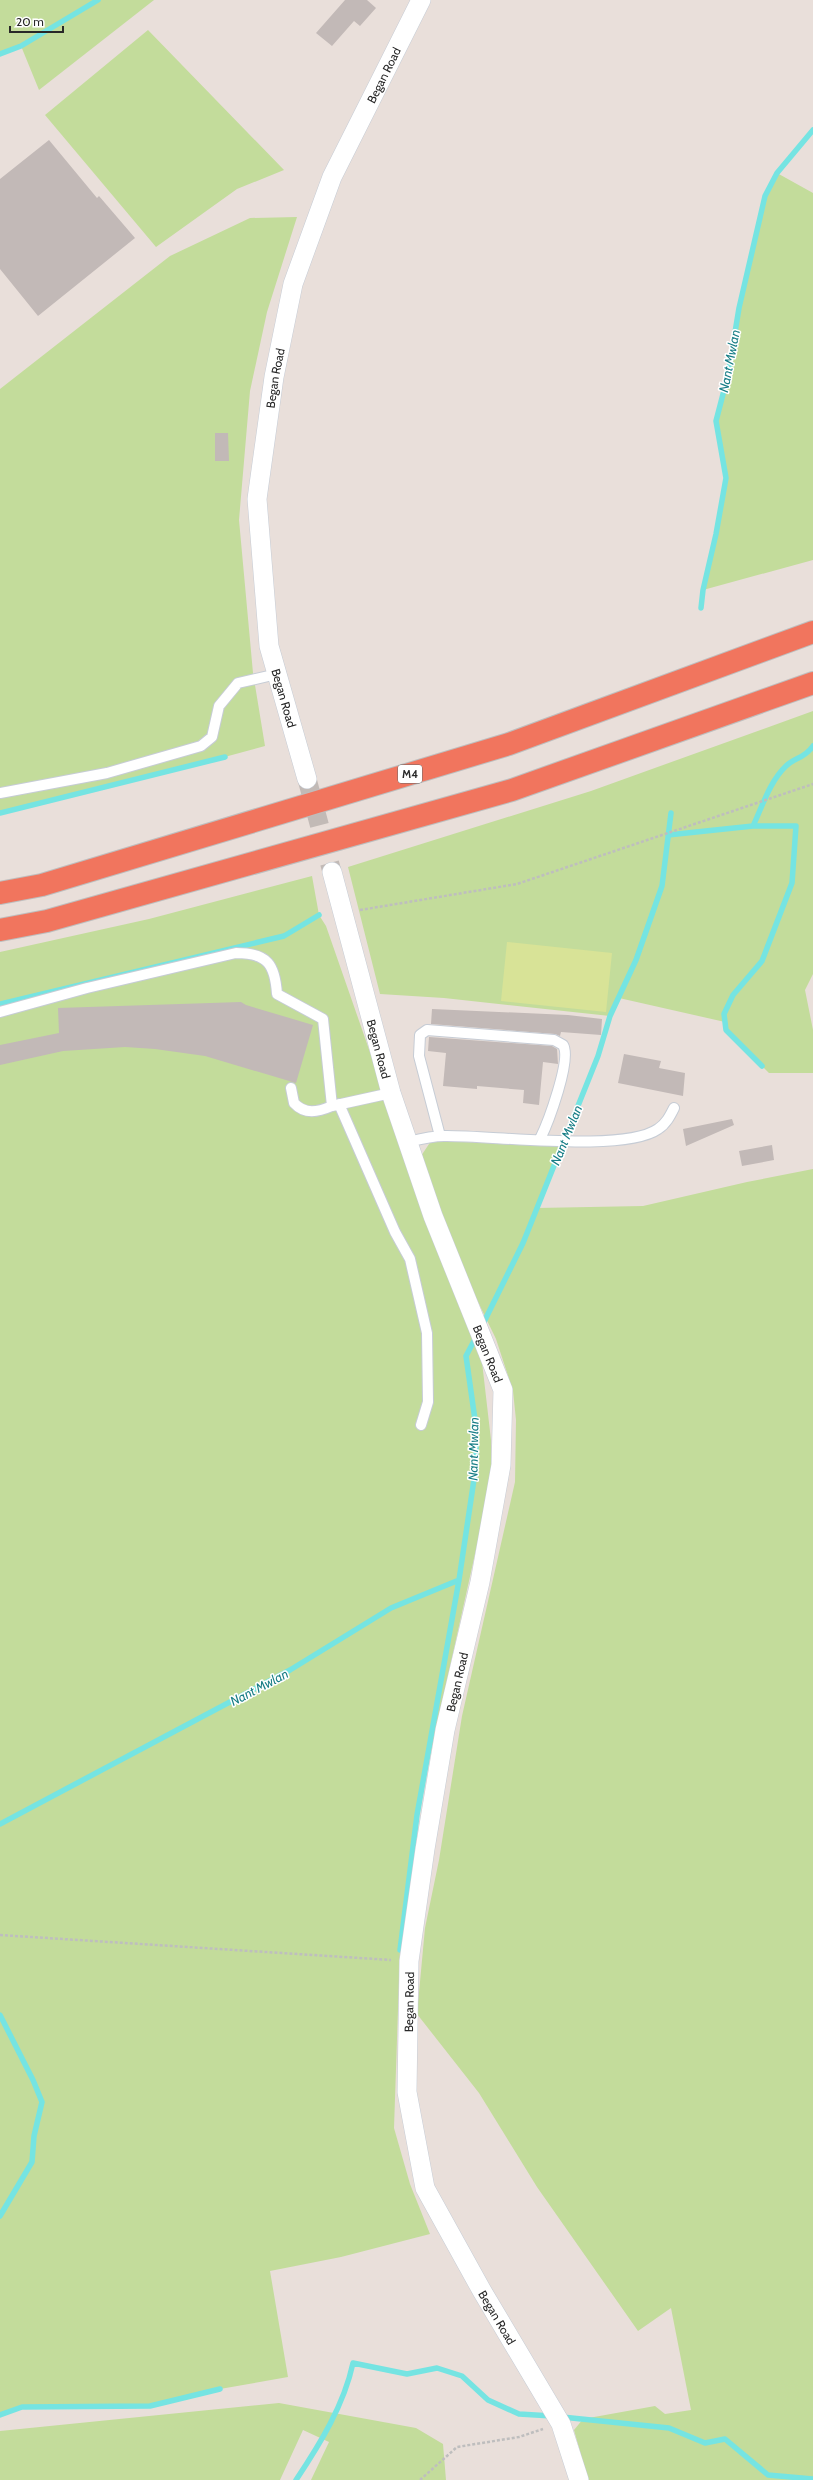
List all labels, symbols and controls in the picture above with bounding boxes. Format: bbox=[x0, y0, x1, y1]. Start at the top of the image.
scale bar bbox=[10, 8, 63, 34]
text: 20 m bbox=[16, 14, 44, 29]
street label: Began Road bbox=[363, 45, 404, 105]
water label: Nant Mwlan bbox=[715, 328, 743, 394]
street label: Began Road bbox=[262, 347, 287, 409]
street label: Began Road bbox=[268, 667, 300, 729]
road number: M4 bbox=[398, 765, 422, 783]
street label: Began Road bbox=[364, 1018, 394, 1080]
water label: Nant Mwlan bbox=[547, 1103, 585, 1167]
street label: Began Road bbox=[470, 1323, 507, 1384]
water label: Nant Mwlan bbox=[464, 1417, 482, 1481]
street label: Began Road bbox=[443, 1651, 471, 1713]
water label: Nant Mwlan bbox=[227, 1665, 291, 1709]
street label: Began Road bbox=[401, 1972, 417, 2032]
street label: Began Road bbox=[476, 2287, 520, 2347]

